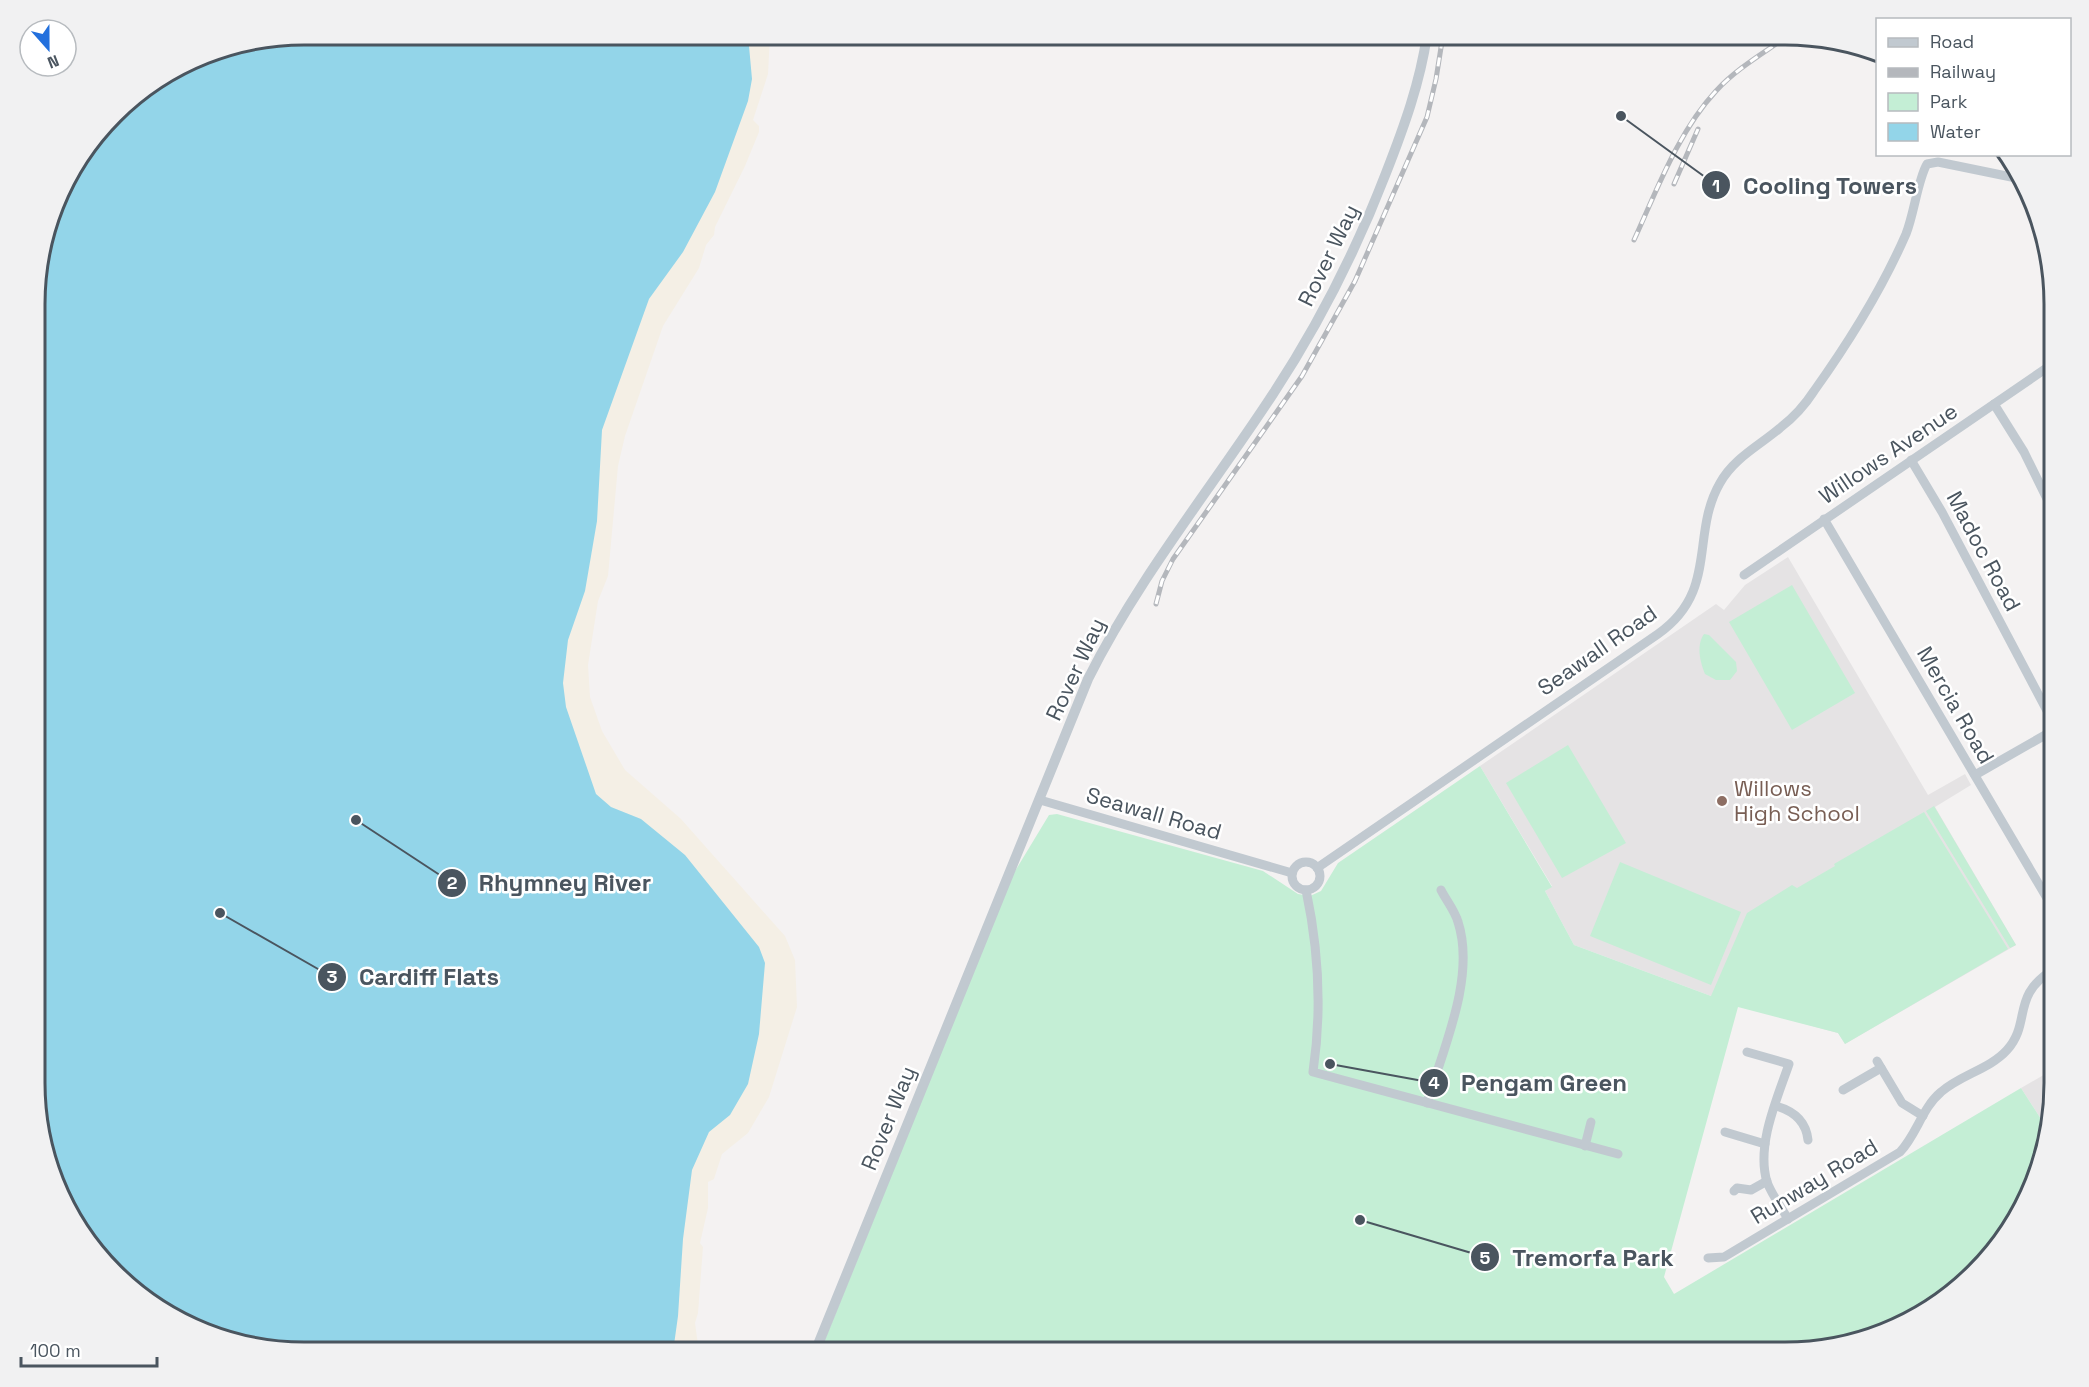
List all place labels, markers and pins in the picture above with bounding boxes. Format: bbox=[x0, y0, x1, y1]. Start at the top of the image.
callout: Cooling Towers bbox=[1701, 164, 1930, 206]
place label: Willows High School bbox=[1734, 774, 1860, 827]
marker: Willows High School bbox=[1715, 794, 1729, 808]
callout: Rhymney River bbox=[437, 862, 663, 904]
callout: Cardiff Flats bbox=[317, 956, 511, 998]
callout: Pengam Green bbox=[1419, 1062, 1639, 1104]
callout: Tremorfa Park bbox=[1470, 1236, 1686, 1278]

